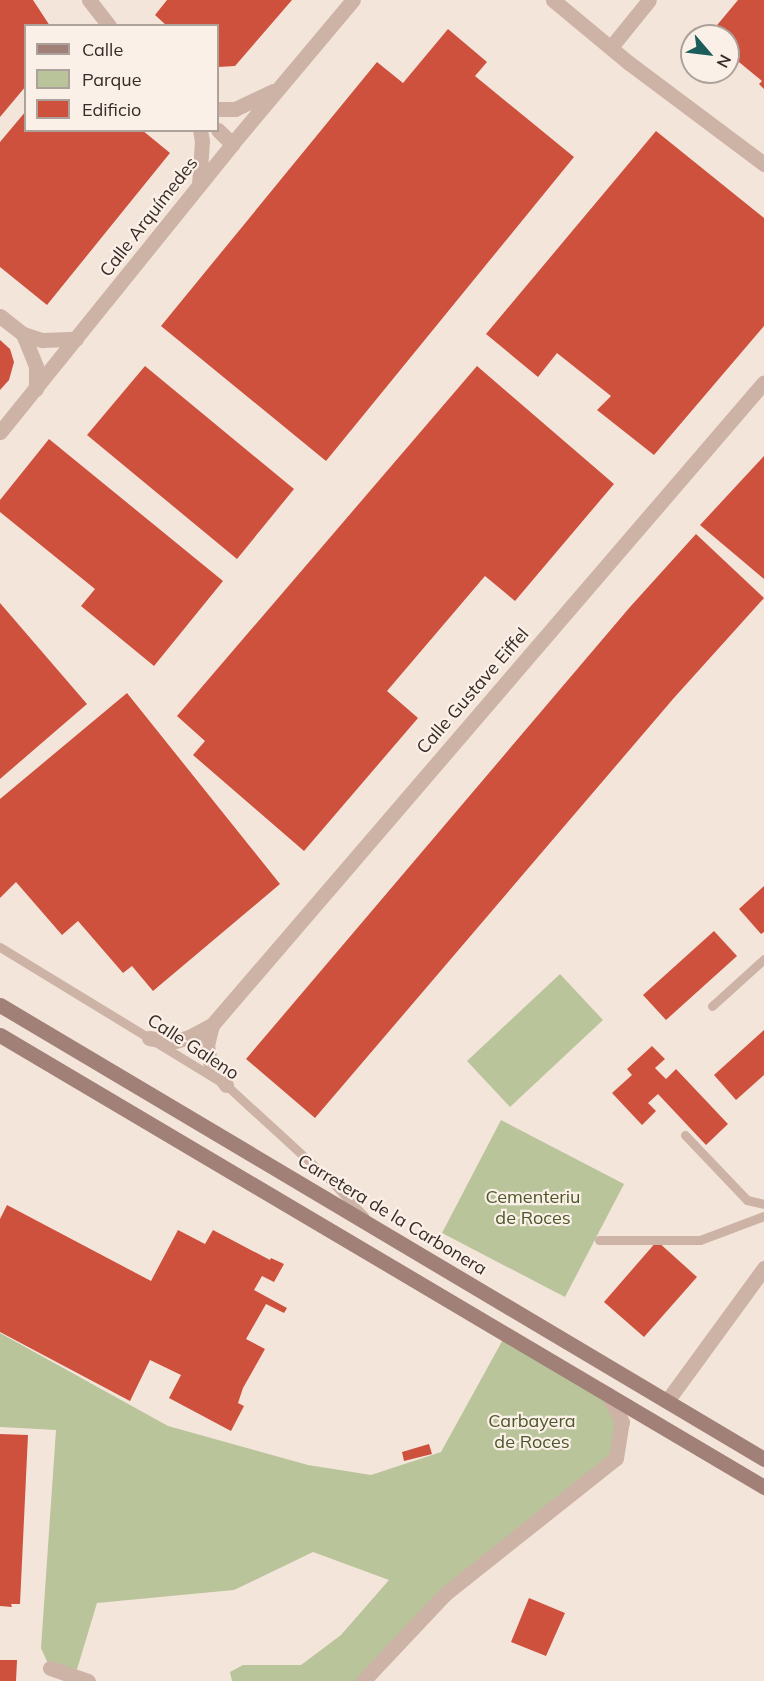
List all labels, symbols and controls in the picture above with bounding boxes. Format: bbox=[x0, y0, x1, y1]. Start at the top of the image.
legend bbox=[24, 24, 219, 132]
north arrow bbox=[680, 24, 740, 84]
text: Calle bbox=[82, 38, 123, 61]
text: N bbox=[712, 51, 736, 72]
text: Parque bbox=[82, 68, 141, 91]
text: Edificio bbox=[82, 98, 141, 121]
street label: Calle Arquímedes bbox=[96, 153, 202, 281]
street label: Calle Gustave Eiffel bbox=[412, 624, 534, 758]
street label: Calle Galeno bbox=[143, 1009, 243, 1085]
street label: Carretera de la Carbonera bbox=[294, 1150, 490, 1280]
park label: Cementeriu de Roces bbox=[486, 1187, 580, 1230]
park label: Carbayera de Roces bbox=[488, 1411, 576, 1454]

